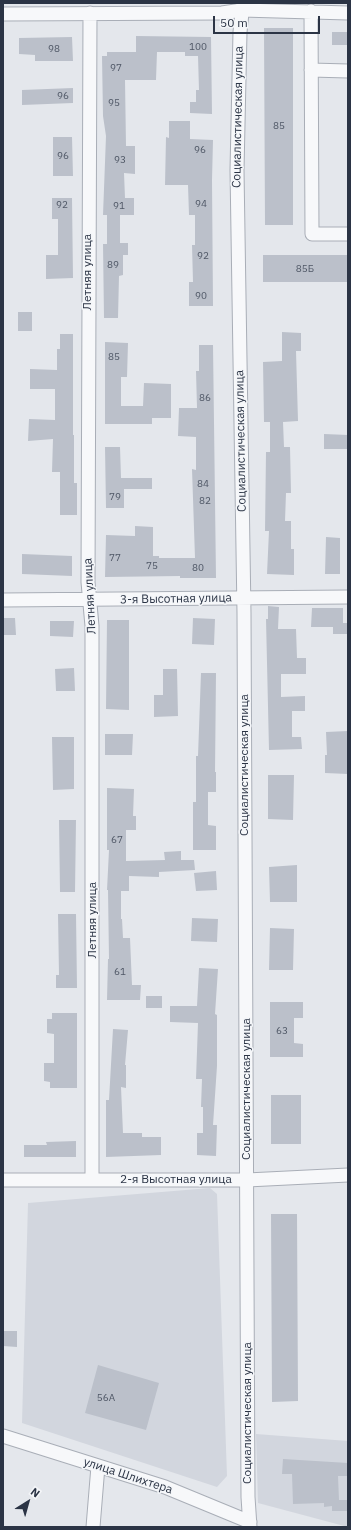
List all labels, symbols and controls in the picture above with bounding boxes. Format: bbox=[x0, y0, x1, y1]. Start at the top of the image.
scale bar bbox=[215, 8, 322, 34]
text: 50 m bbox=[220, 15, 248, 30]
house number: 100 bbox=[189, 41, 207, 53]
house number: 98 bbox=[48, 43, 60, 55]
street label: Социалистическая улица bbox=[230, 46, 246, 188]
house number: 97 bbox=[110, 62, 122, 74]
house number: 96 bbox=[57, 90, 69, 102]
house number: 95 bbox=[108, 97, 120, 109]
house number: 85 bbox=[273, 120, 285, 132]
house number: 96 bbox=[194, 144, 206, 156]
house number: 96 bbox=[57, 150, 69, 162]
house number: 93 bbox=[114, 154, 126, 166]
house number: 94 bbox=[195, 198, 207, 210]
house number: 92 bbox=[56, 199, 68, 211]
house number: 91 bbox=[113, 200, 125, 212]
street label: Летняя улица bbox=[81, 234, 95, 310]
house number: 92 bbox=[197, 250, 209, 262]
house number: 89 bbox=[107, 259, 119, 271]
house number: 85Б bbox=[296, 263, 314, 275]
house number: 90 bbox=[195, 290, 207, 302]
house number: 85 bbox=[108, 351, 120, 363]
street label: Социалистическая улица bbox=[233, 370, 249, 512]
house number: 86 bbox=[199, 392, 211, 404]
house number: 84 bbox=[197, 478, 209, 490]
house number: 79 bbox=[109, 491, 121, 503]
house number: 82 bbox=[199, 495, 211, 507]
house number: 77 bbox=[109, 552, 121, 564]
street label: Летняя улица bbox=[81, 558, 99, 634]
house number: 75 bbox=[146, 560, 158, 572]
house number: 80 bbox=[192, 562, 204, 574]
street label: 3-я Высотная улица bbox=[120, 591, 232, 607]
street label: Социалистическая улица bbox=[238, 694, 252, 836]
house number: 67 bbox=[111, 834, 123, 846]
street label: Летняя улица bbox=[86, 882, 100, 958]
house number: 61 bbox=[114, 966, 126, 978]
street label: Социалистическая улица bbox=[240, 1018, 254, 1160]
house number: 63 bbox=[276, 1025, 288, 1037]
street label: 2-я Высотная улица bbox=[120, 1173, 232, 1187]
street label: Социалистическая улица bbox=[241, 1342, 255, 1484]
house number: 56А bbox=[97, 1392, 115, 1404]
street label: улица Шлихтера bbox=[82, 1455, 174, 1497]
north arrow bbox=[8, 1482, 48, 1522]
text: N bbox=[28, 1484, 43, 1500]

